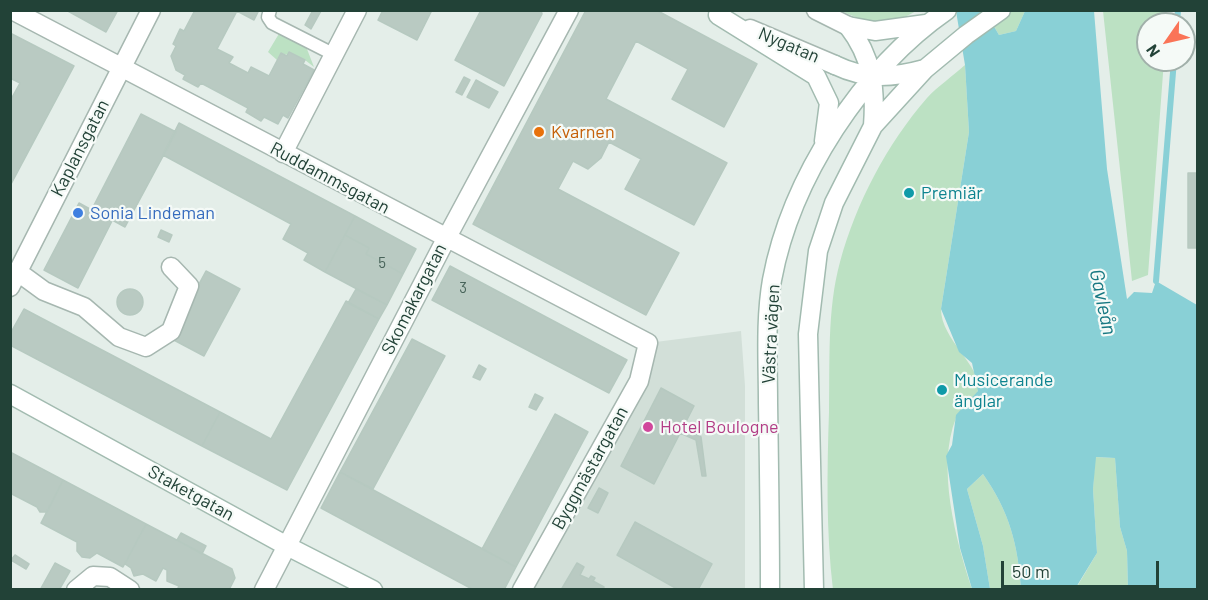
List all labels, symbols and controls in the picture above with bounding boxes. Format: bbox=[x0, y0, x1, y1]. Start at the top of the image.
north arrow bbox=[1136, 12, 1196, 72]
street label: Nygatan bbox=[755, 23, 823, 67]
text: N bbox=[1141, 42, 1163, 61]
street label: Kaplansgatan bbox=[46, 96, 114, 200]
place label: Kvarnen bbox=[551, 121, 615, 143]
marker: Kvarnen bbox=[532, 125, 546, 139]
street label: Ruddammsgatan bbox=[267, 137, 393, 219]
place label: Premiär bbox=[921, 182, 983, 204]
marker: Premiär bbox=[902, 186, 916, 200]
place label: Sonia Lindeman bbox=[90, 202, 215, 224]
marker: Sonia Lindeman bbox=[71, 206, 85, 220]
street label: Skomakargatan bbox=[377, 240, 451, 358]
house number: 5 bbox=[378, 254, 386, 272]
water label: Gavleån bbox=[1084, 267, 1122, 337]
house number: 3 bbox=[459, 279, 467, 297]
street label: Västra vägen bbox=[758, 284, 784, 384]
place label: Musicerande änglar bbox=[954, 369, 1053, 412]
marker: Musicerande änglar bbox=[935, 383, 949, 397]
street label: Byggmästargatan bbox=[547, 403, 633, 533]
place label: Hotel Boulogne bbox=[660, 416, 779, 438]
marker: Hotel Boulogne bbox=[641, 420, 655, 434]
street label: Staketgatan bbox=[144, 461, 238, 525]
scale bar bbox=[1004, 549, 1162, 587]
text: 50 m bbox=[1012, 560, 1050, 582]

